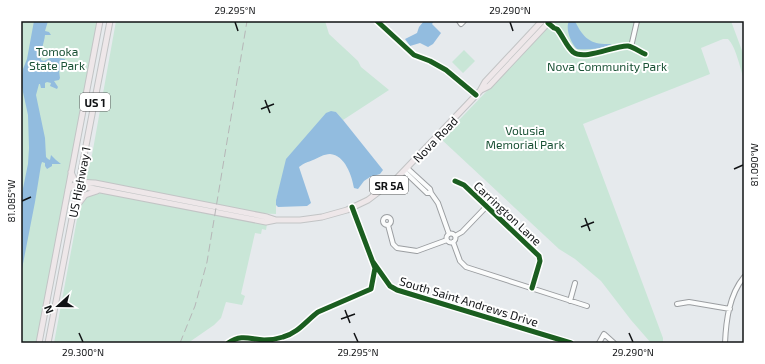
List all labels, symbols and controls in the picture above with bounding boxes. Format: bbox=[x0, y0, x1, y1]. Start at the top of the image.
text: 29.295°N bbox=[214, 4, 256, 16]
text: 29.290°N bbox=[489, 4, 531, 16]
park label: Tomoka State Park bbox=[29, 44, 85, 72]
park label: Nova Community Park bbox=[547, 59, 667, 73]
road number: US 1 bbox=[80, 93, 110, 111]
street label: Nova Road bbox=[410, 113, 460, 165]
park label: Volusia Memorial Park bbox=[485, 123, 565, 151]
text: 81.090°W bbox=[748, 143, 760, 187]
street label: US Highway 1 bbox=[65, 145, 93, 219]
road number: SR 5A bbox=[370, 176, 408, 194]
street label: Carrington Lane bbox=[471, 178, 545, 248]
text: 81.085°W bbox=[5, 179, 17, 222]
street label: South Saint Andrews Drive bbox=[398, 273, 540, 329]
north arrow bbox=[38, 286, 78, 326]
text: N bbox=[41, 304, 56, 316]
text: 29.300°N bbox=[62, 346, 104, 358]
text: 29.295°N bbox=[337, 346, 379, 358]
text: 29.290°N bbox=[612, 346, 654, 358]

